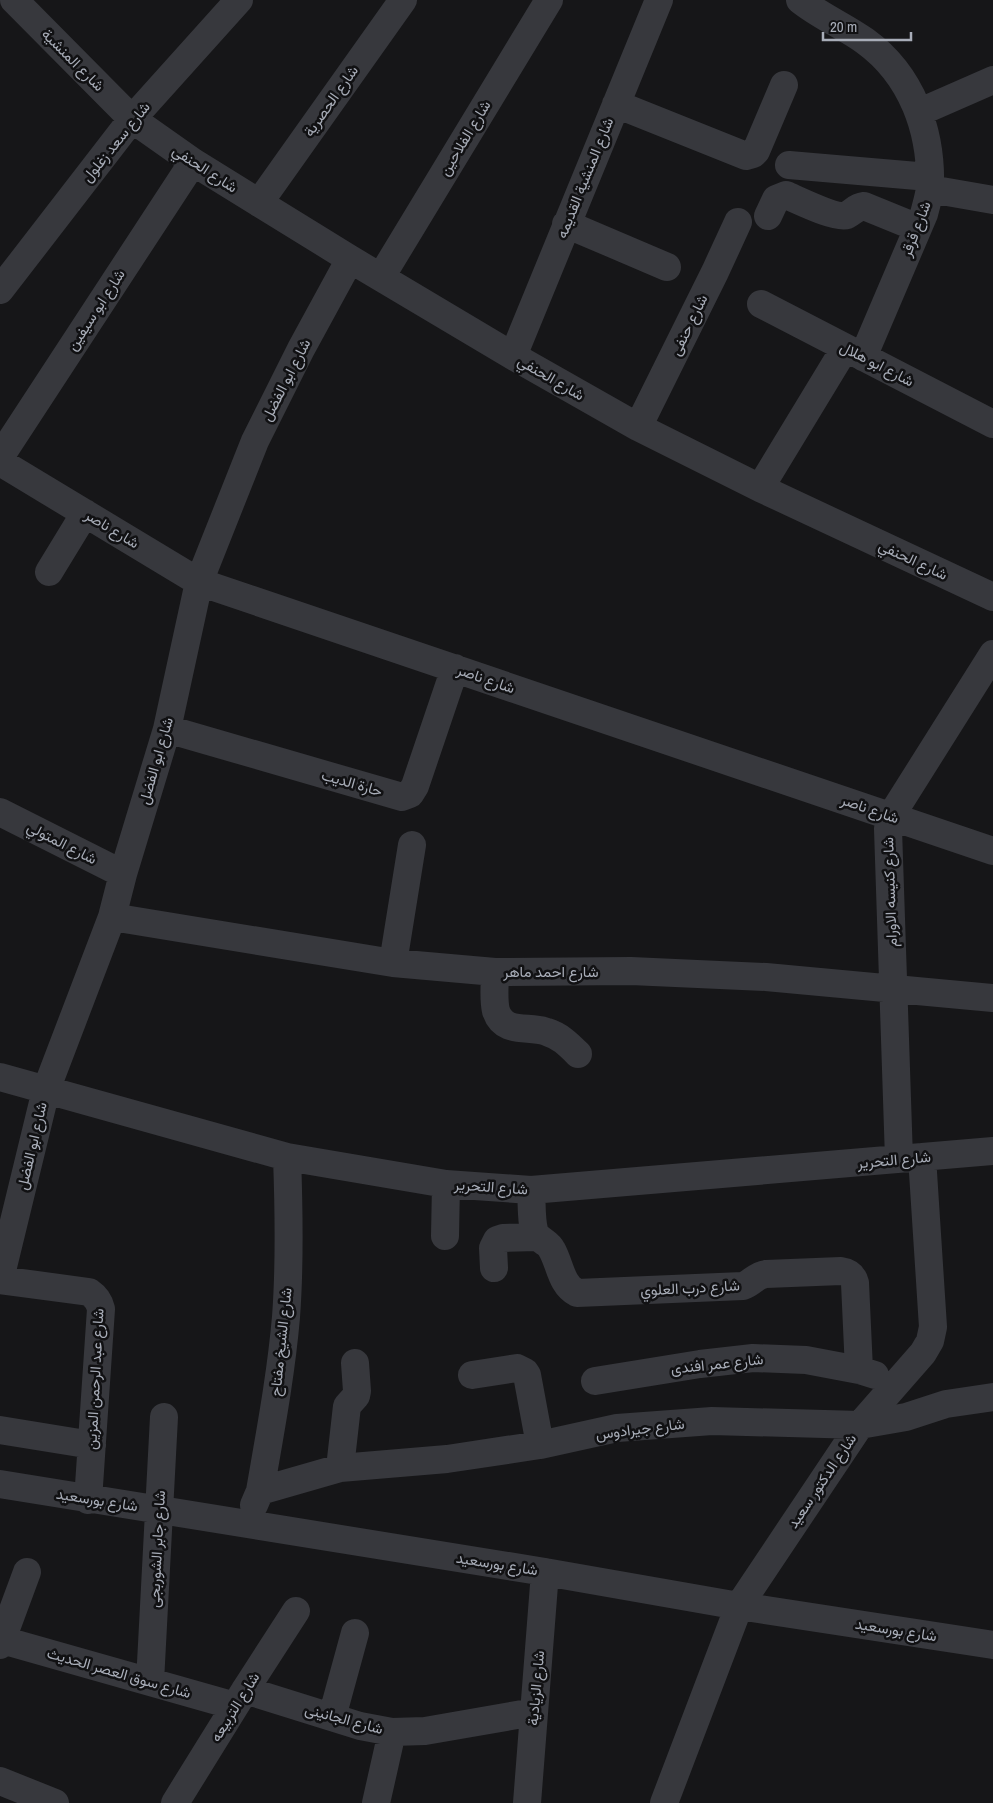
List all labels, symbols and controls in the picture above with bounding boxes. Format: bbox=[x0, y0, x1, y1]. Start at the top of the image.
scale bar bbox=[823, 10, 910, 42]
text: 20 m bbox=[830, 16, 857, 37]
street label: شارع المنشية bbox=[37, 24, 110, 97]
street label: شارع الحصرية bbox=[298, 61, 364, 141]
street label: شارع الفلاحين bbox=[434, 96, 496, 180]
street label: شارع سعد زغلول bbox=[77, 97, 156, 187]
street label: شارع المنشية القديمه bbox=[551, 114, 619, 242]
street label: شارع الحنفي bbox=[167, 140, 242, 200]
street label: شارع قرقر bbox=[895, 198, 937, 261]
street label: شارع ابو سيفين bbox=[61, 265, 131, 355]
street label: شارع حنفى bbox=[665, 290, 713, 359]
street label: شارع ابو الفضل bbox=[256, 335, 316, 425]
street label: شارع ابو هلال bbox=[836, 336, 918, 392]
street label: شارع الحنفي bbox=[513, 350, 589, 408]
street label: شارع ناصر bbox=[80, 504, 144, 554]
street label: شارع الحنفي bbox=[874, 534, 951, 587]
street label: شارع ناصر bbox=[453, 658, 518, 699]
street label: شارع ابو الفضل bbox=[133, 715, 179, 807]
street label: حارة الديب bbox=[319, 764, 385, 801]
street label: شارع ناصر bbox=[837, 788, 902, 829]
street label: شارع المتولي bbox=[22, 816, 101, 872]
street label: شارع كنيسه الاورام bbox=[877, 837, 903, 947]
street label: شارع احمد ماهر bbox=[502, 961, 599, 983]
street label: شارع ابو الفضل bbox=[11, 1100, 53, 1192]
street label: شارع التحرير bbox=[855, 1146, 932, 1174]
street label: شارع التحرير bbox=[452, 1173, 529, 1201]
street label: شارع درب العلوي bbox=[640, 1274, 741, 1304]
street label: شارع الشيخ مفتاح bbox=[264, 1286, 298, 1397]
street label: شارع عبد الرحمن المزين bbox=[80, 1308, 110, 1450]
street label: شارع عمر افندى bbox=[670, 1348, 765, 1380]
street label: شارع جيرادوس bbox=[594, 1413, 686, 1445]
street label: شارع الدكتور سعيد bbox=[782, 1429, 862, 1533]
street label: شارع بورسعيد bbox=[55, 1483, 140, 1517]
street label: شارع جابر الشوربجى bbox=[143, 1490, 171, 1608]
street label: شارع بورسعيد bbox=[455, 1547, 540, 1581]
street label: شارع بورسعيد bbox=[854, 1613, 939, 1647]
street label: شارع سوق العصر الحديث bbox=[44, 1642, 194, 1704]
street label: شارع الزيادية bbox=[522, 1649, 550, 1727]
street label: شارع التربيعه bbox=[205, 1668, 265, 1746]
street label: شارع الجانينى bbox=[302, 1698, 386, 1740]

